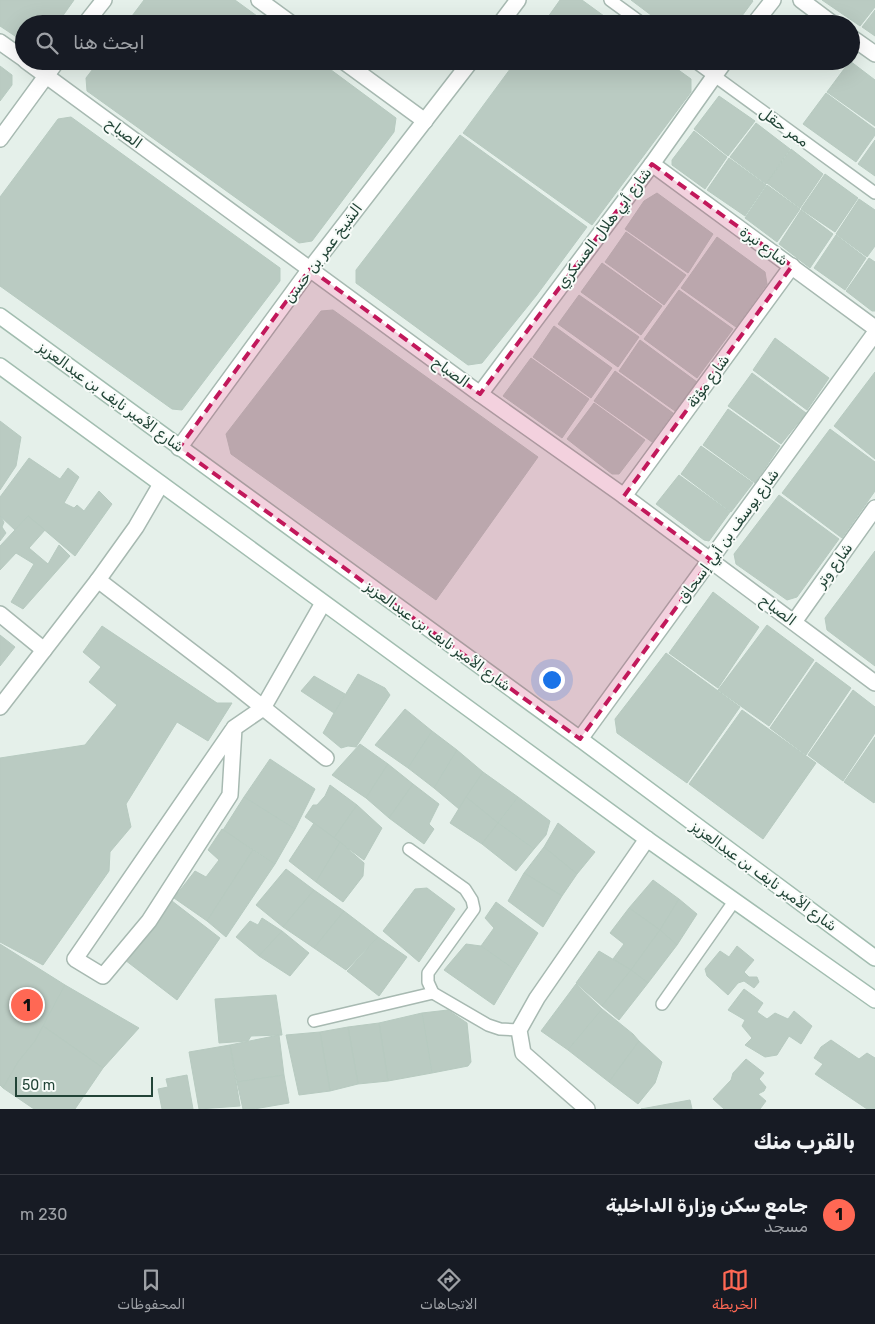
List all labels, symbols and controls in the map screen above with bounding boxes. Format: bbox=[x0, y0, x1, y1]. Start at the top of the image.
search box bbox=[15, 15, 860, 70]
icon: search bbox=[33, 29, 61, 57]
text: ابحث هنا bbox=[73, 31, 145, 54]
street label: ممر حقل bbox=[756, 103, 812, 151]
street label: الصباح bbox=[101, 114, 146, 154]
street label: شارع أبي هلال العسكري bbox=[553, 164, 658, 294]
street label: الشيخ عمر بن حسن bbox=[280, 200, 368, 307]
street label: شارع نبرة bbox=[735, 222, 792, 271]
street label: شارع الأمير نايف بن عبدالعزيز bbox=[32, 337, 188, 458]
street label: شارع مؤتة bbox=[683, 351, 735, 412]
street label: الصباح bbox=[428, 353, 473, 393]
street label: شارع يوسف بن أبي إسحاق bbox=[673, 465, 785, 609]
street label: شارع وتر bbox=[811, 539, 858, 593]
street label: شارع الأمير نايف بن عبدالعزيز bbox=[359, 576, 515, 697]
street label: الصباح bbox=[755, 591, 800, 631]
your location bbox=[539, 667, 565, 693]
street label: شارع الأمير نايف بن عبدالعزيز bbox=[685, 816, 841, 937]
pin: 1 bbox=[11, 986, 43, 1024]
scale bar bbox=[15, 1074, 152, 1097]
text: 50 m bbox=[22, 1077, 55, 1094]
text: بالقرب منك bbox=[754, 1129, 855, 1154]
text: جامع سكن وزارة الداخلية bbox=[606, 1194, 808, 1217]
text: 230 m bbox=[20, 1205, 67, 1224]
text: 1 bbox=[835, 1205, 843, 1224]
text: مسجد bbox=[764, 1217, 808, 1236]
tab: المحفوظات bbox=[117, 1266, 185, 1313]
tab: الاتجاهات bbox=[420, 1266, 477, 1313]
tab: الخريطة bbox=[712, 1266, 758, 1313]

